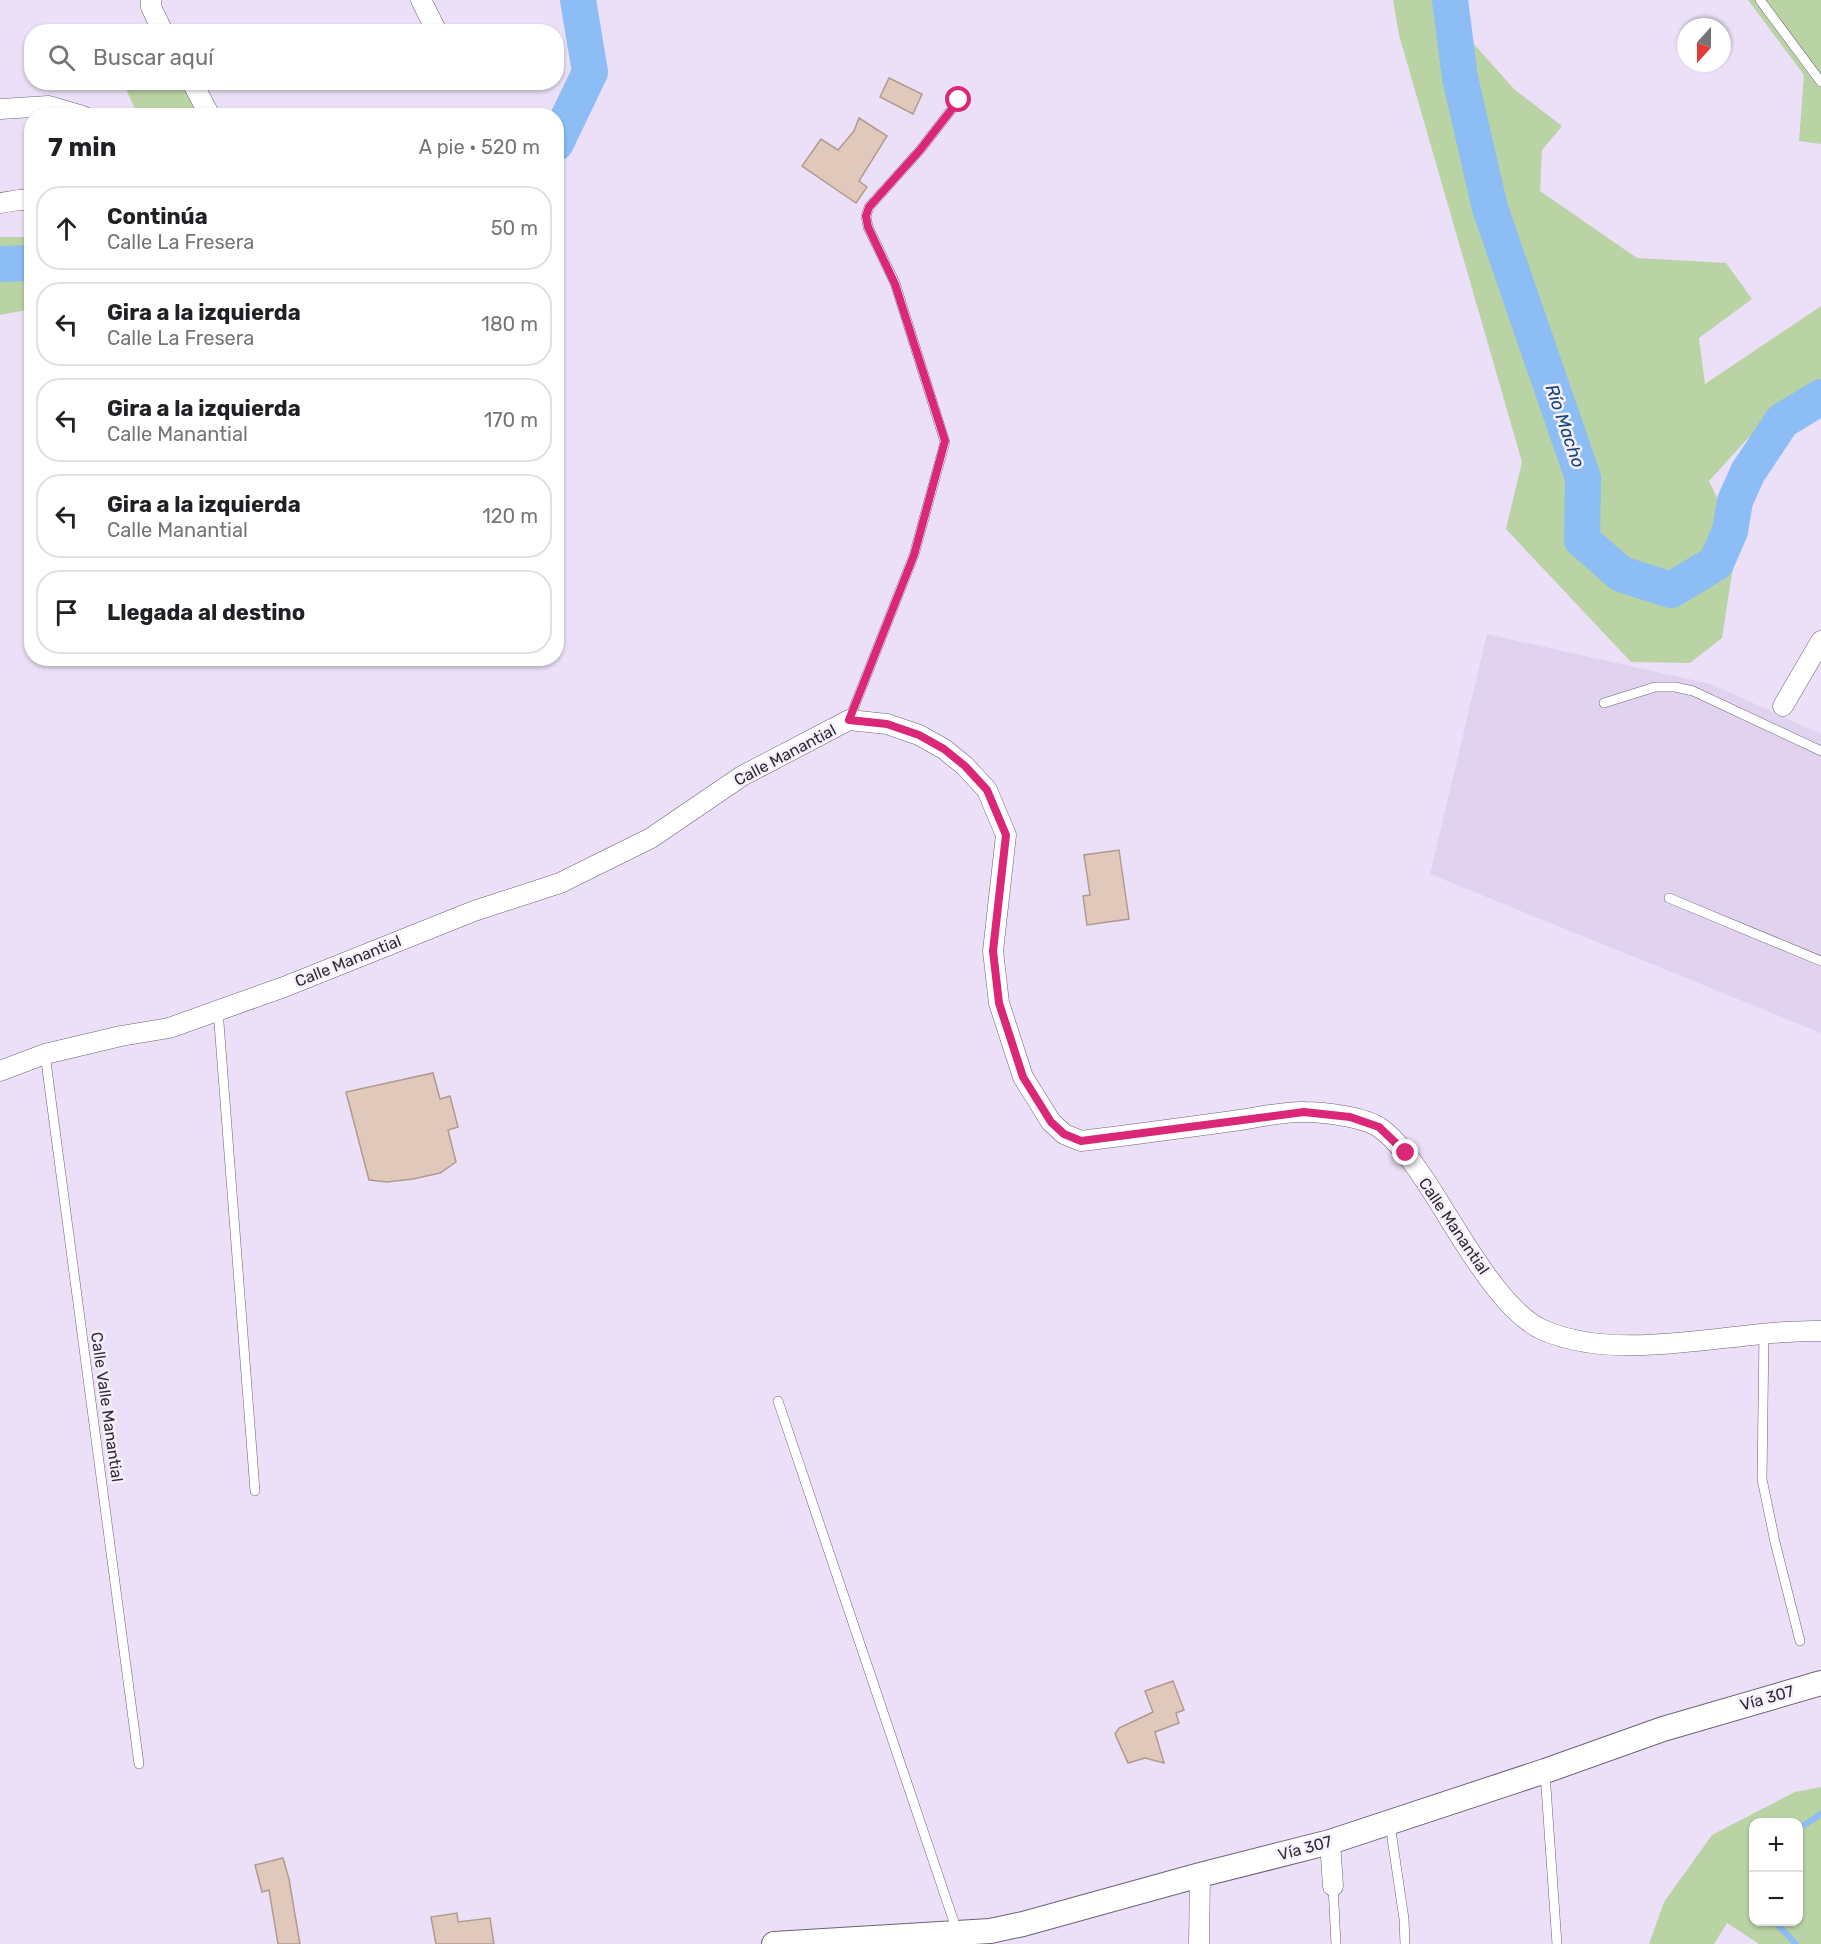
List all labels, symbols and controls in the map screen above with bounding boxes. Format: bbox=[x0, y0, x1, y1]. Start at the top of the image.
north arrow bbox=[1677, 18, 1731, 72]
search box bbox=[24, 24, 564, 90]
icon: search bbox=[45, 41, 78, 74]
text: Buscar aquí bbox=[93, 44, 214, 71]
route start bbox=[945, 86, 971, 112]
text: 7 min bbox=[48, 132, 116, 163]
text: A pie · 520 m bbox=[419, 135, 540, 159]
text: Continúa bbox=[107, 203, 208, 230]
icon: ahead bbox=[50, 212, 83, 245]
text: 50 m bbox=[491, 216, 538, 240]
text: Calle La Fresera bbox=[107, 230, 254, 254]
text: Gira a la izquierda bbox=[107, 299, 301, 326]
icon: left bbox=[50, 308, 83, 341]
text: 180 m bbox=[481, 312, 538, 336]
text: Calle La Fresera bbox=[107, 326, 254, 350]
water label: Río Macho bbox=[1540, 381, 1590, 471]
text: Gira a la izquierda bbox=[107, 395, 301, 422]
icon: left bbox=[50, 404, 83, 437]
text: 170 m bbox=[484, 408, 538, 432]
text: Calle Manantial bbox=[107, 422, 248, 446]
text: Gira a la izquierda bbox=[107, 491, 301, 518]
icon: left bbox=[50, 500, 83, 533]
text: 120 m bbox=[482, 504, 538, 528]
text: Calle Manantial bbox=[107, 518, 248, 542]
icon: arrive bbox=[50, 596, 83, 629]
text: Llegada al destino bbox=[107, 599, 305, 626]
street label: Calle Manantial bbox=[731, 720, 839, 790]
street label: Calle Manantial bbox=[292, 931, 404, 991]
route end bbox=[1392, 1139, 1418, 1165]
street label: Calle Manantial bbox=[1415, 1174, 1493, 1278]
street label: Calle Valle Manantial bbox=[87, 1331, 127, 1483]
street label: Vía 307 bbox=[1738, 1681, 1796, 1715]
map controls bbox=[1749, 1818, 1803, 1926]
button: + bbox=[1749, 1818, 1803, 1872]
street label: Vía 307 bbox=[1276, 1832, 1334, 1864]
button: − bbox=[1749, 1872, 1803, 1926]

